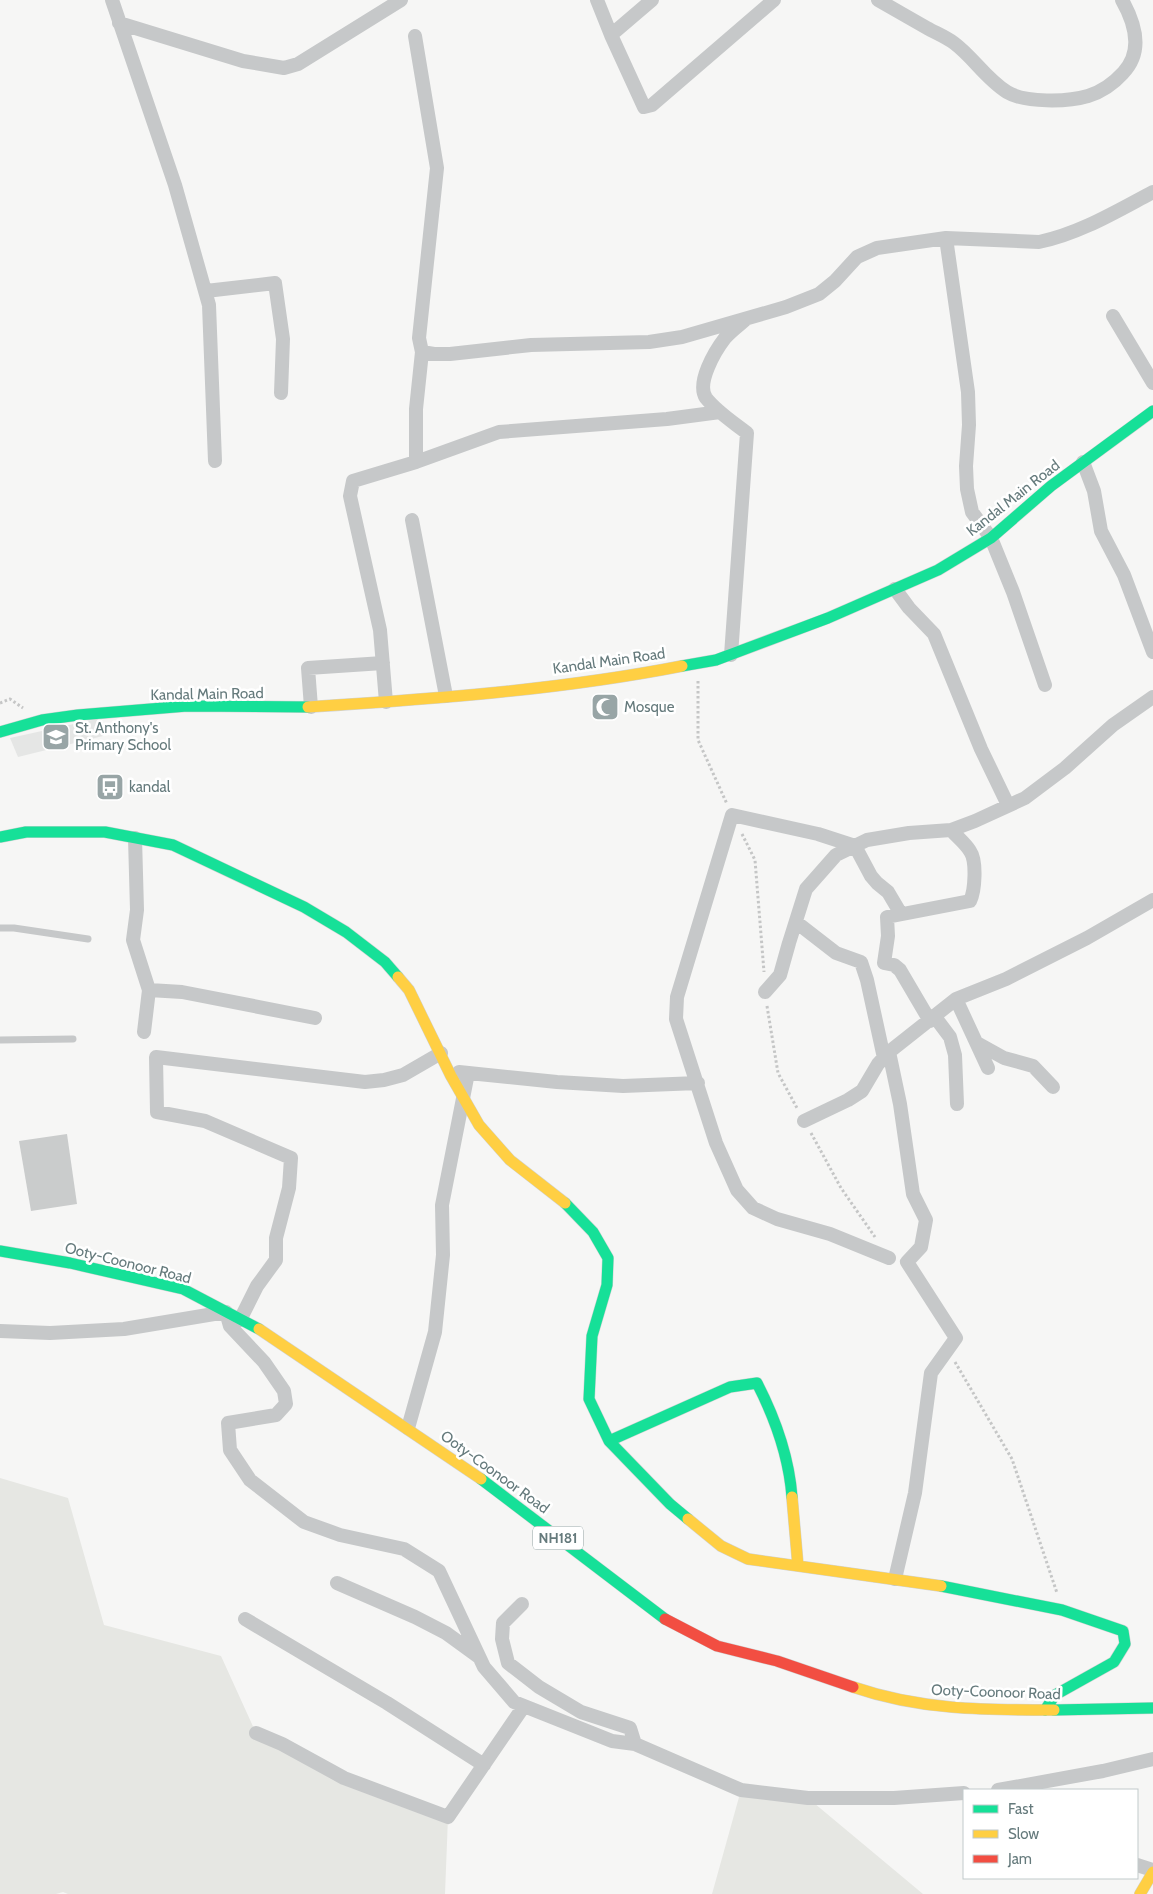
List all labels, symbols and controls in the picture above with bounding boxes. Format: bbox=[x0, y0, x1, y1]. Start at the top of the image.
street label: Kandal Main Road bbox=[963, 456, 1063, 540]
street label: Kandal Main Road bbox=[552, 644, 666, 678]
street label: Kandal Main Road bbox=[150, 684, 264, 704]
mosque icon: Mosque bbox=[590, 692, 620, 722]
place label: Mosque bbox=[624, 698, 675, 716]
place label: St. Anthony's Primary School bbox=[75, 719, 172, 754]
school or university icon: St. Anthony's Primary School bbox=[41, 722, 71, 752]
bus stop icon: kandal bbox=[95, 772, 125, 802]
place label: kandal bbox=[129, 778, 171, 796]
street label: Ooty-Coonoor Road bbox=[63, 1239, 193, 1287]
street label: Ooty-Coonoor Road bbox=[437, 1427, 553, 1517]
road number: NH181 bbox=[533, 1526, 583, 1550]
street label: Ooty-Coonoor Road bbox=[931, 1681, 1061, 1703]
legend bbox=[963, 1789, 1138, 1879]
text: Fast bbox=[1008, 1800, 1033, 1818]
text: Slow bbox=[1008, 1825, 1039, 1843]
text: Jam bbox=[1007, 1850, 1032, 1868]

